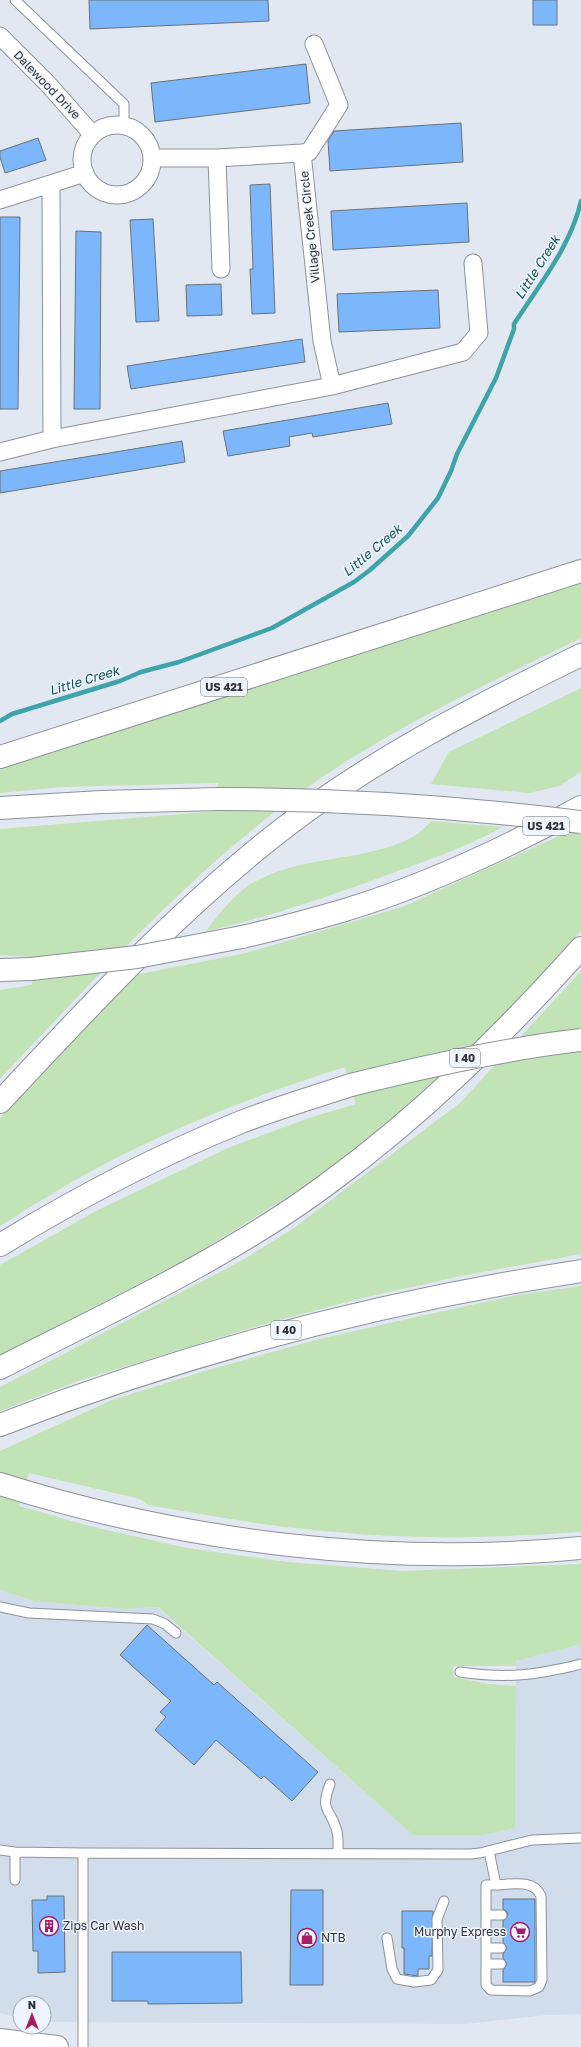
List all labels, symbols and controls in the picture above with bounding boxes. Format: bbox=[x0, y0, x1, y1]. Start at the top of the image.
street label: Dalewood Drive bbox=[11, 47, 84, 122]
street label: Village Creek Circle bbox=[296, 170, 323, 284]
water label: Little Creek bbox=[511, 231, 564, 302]
water label: Little Creek bbox=[339, 520, 406, 579]
water label: Little Creek bbox=[47, 661, 122, 698]
road number: US 421 bbox=[201, 678, 247, 696]
road number: US 421 bbox=[523, 817, 569, 835]
road number: I 40 bbox=[450, 1049, 480, 1067]
road number: I 40 bbox=[271, 1321, 301, 1339]
building icon: Zips Car Wash bbox=[38, 1915, 60, 1937]
place label: Zips Car Wash bbox=[63, 1918, 144, 1933]
supermarket icon: Murphy Express bbox=[509, 1921, 531, 1943]
place label: Murphy Express bbox=[414, 1924, 506, 1939]
shop icon: NTB bbox=[296, 1927, 318, 1949]
place label: NTB bbox=[321, 1930, 346, 1945]
north arrow bbox=[12, 1995, 52, 2035]
text: N bbox=[28, 1998, 36, 2011]

